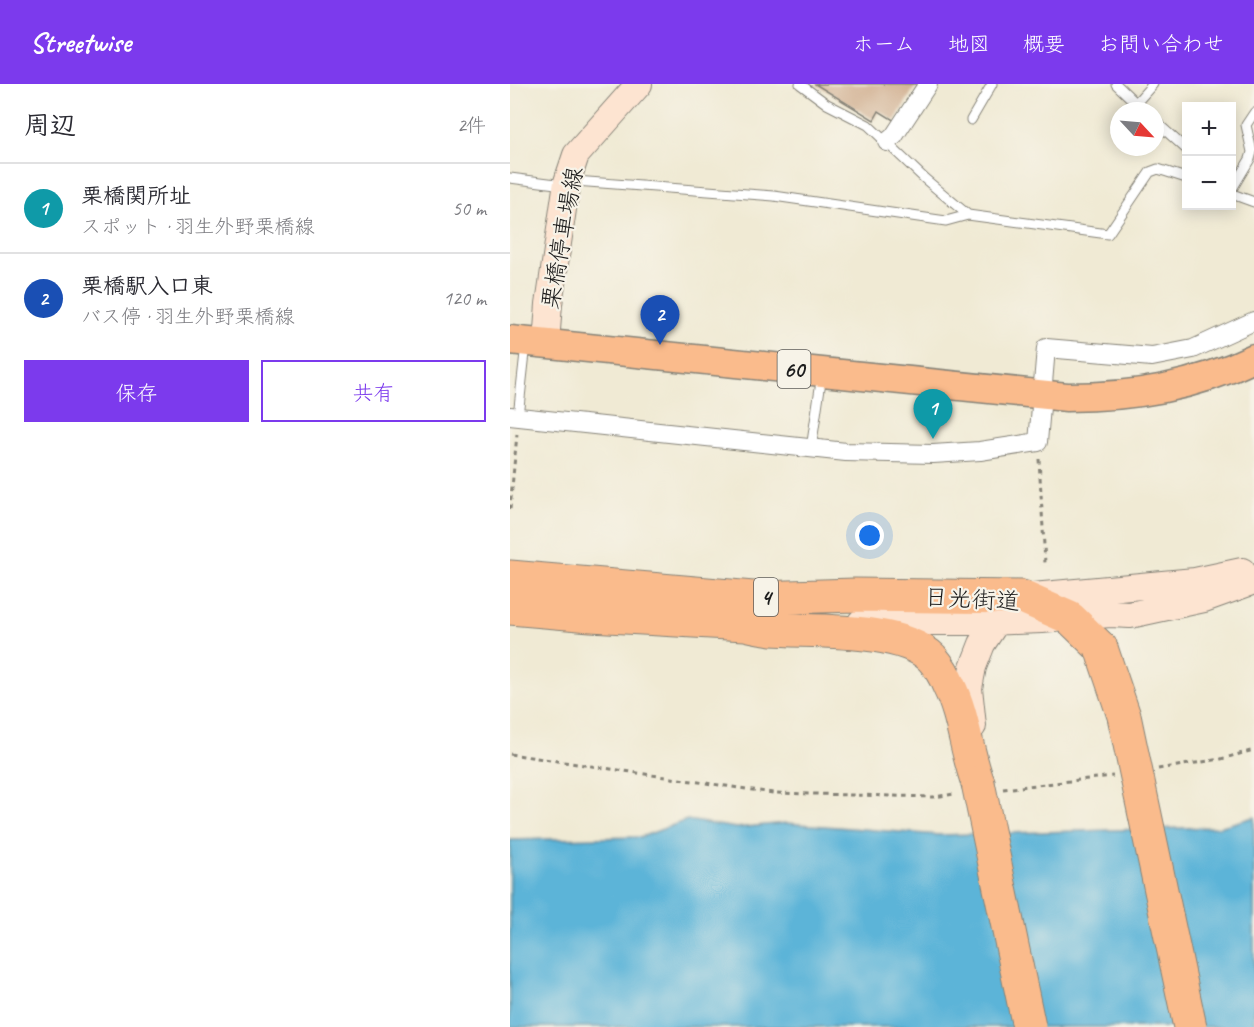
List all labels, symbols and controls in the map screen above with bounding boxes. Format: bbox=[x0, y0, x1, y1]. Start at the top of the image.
text: Streetwise bbox=[30, 25, 131, 60]
text: ホーム bbox=[853, 31, 915, 57]
text: 地図 bbox=[948, 31, 990, 57]
text: 概要 bbox=[1023, 31, 1065, 57]
text: お問い合わせ bbox=[1098, 31, 1224, 57]
north arrow bbox=[1110, 102, 1164, 156]
map controls bbox=[1182, 102, 1236, 210]
button: + bbox=[1182, 102, 1236, 156]
text: 周辺 bbox=[24, 109, 76, 142]
text: 2件 bbox=[457, 113, 486, 138]
button: − bbox=[1182, 156, 1236, 210]
street label: 栗橋停車場線 bbox=[535, 164, 589, 312]
text: 栗橋関所址 bbox=[81, 182, 191, 210]
text: 1 bbox=[39, 196, 48, 221]
text: 50 m bbox=[452, 196, 486, 221]
text: スポット · 羽生外野栗橋線 bbox=[81, 214, 314, 239]
text: 栗橋駅入口東 bbox=[81, 272, 213, 300]
text: 2 bbox=[39, 286, 48, 311]
text: 120 m bbox=[443, 286, 486, 311]
pin: 2 bbox=[640, 296, 680, 345]
text: バス停 · 羽生外野栗橋線 bbox=[81, 304, 294, 329]
road number: 60 bbox=[778, 350, 810, 388]
button: 保存 bbox=[24, 360, 249, 422]
button: 共有 bbox=[261, 360, 486, 422]
pin: 1 bbox=[914, 390, 952, 439]
your location bbox=[855, 521, 884, 550]
road number: 4 bbox=[754, 578, 778, 616]
street label: 日光街道 bbox=[923, 582, 1021, 616]

